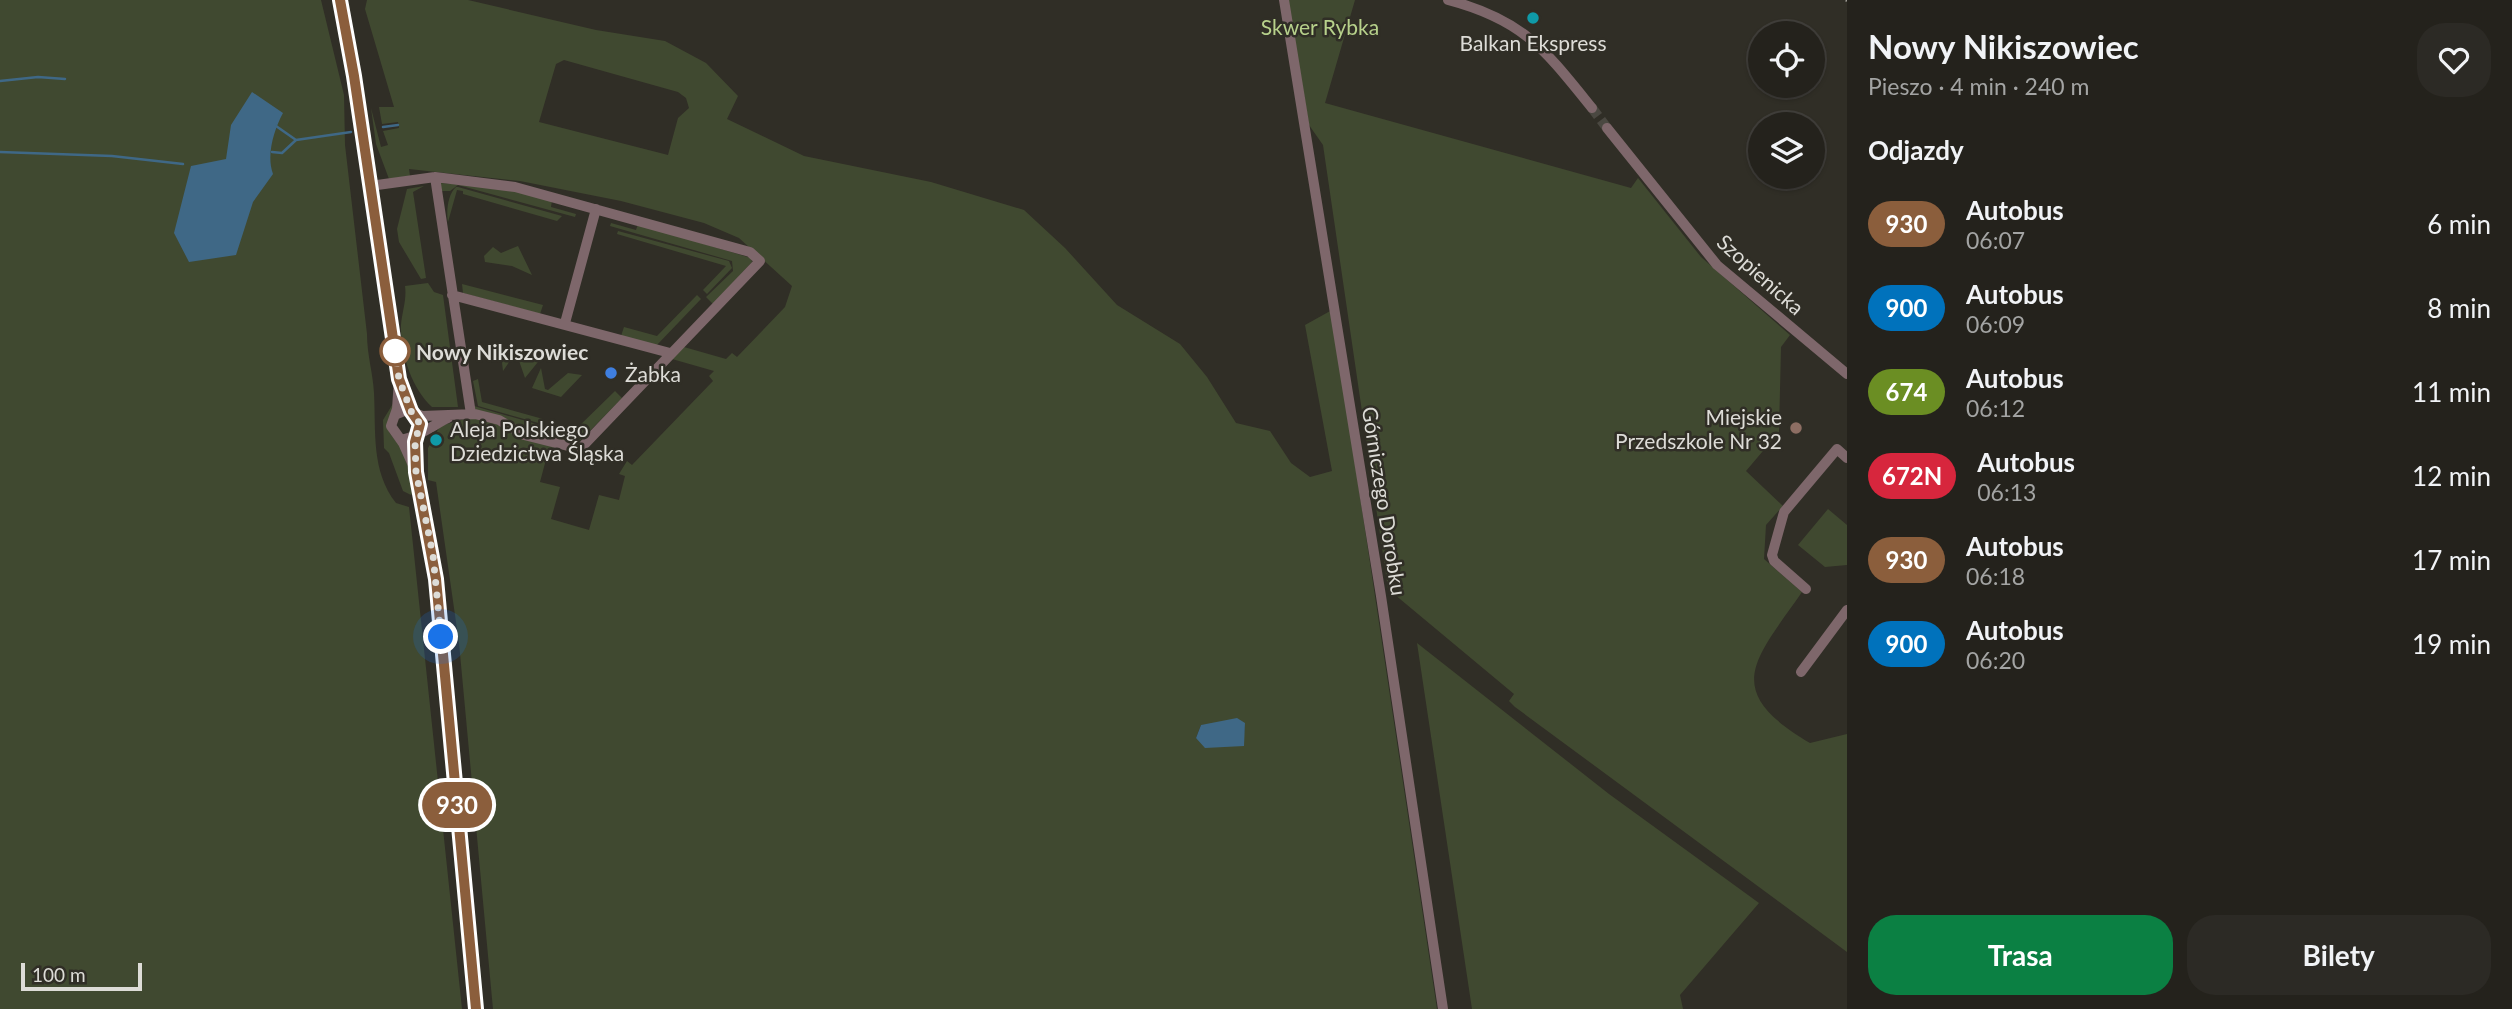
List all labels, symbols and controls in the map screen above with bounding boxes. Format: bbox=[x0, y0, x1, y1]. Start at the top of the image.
marker: Balkan Ekspress bbox=[1525, 10, 1541, 26]
park label: Skwer Rybka bbox=[1261, 14, 1379, 39]
map controls bbox=[1748, 21, 1825, 189]
button: locate bbox=[1748, 21, 1825, 98]
button: heart bbox=[2417, 23, 2491, 97]
text: Nowy Nikiszowiec bbox=[1868, 26, 2139, 66]
place label: Balkan Ekspress bbox=[1459, 30, 1607, 55]
text: Pieszo · 4 min · 240 m bbox=[1868, 72, 2089, 100]
button: layers bbox=[1748, 112, 1825, 189]
text: Odjazdy bbox=[1868, 134, 1964, 166]
text: Autobus bbox=[1966, 194, 2064, 226]
text: 6 min bbox=[2427, 208, 2491, 240]
text: 930 bbox=[1886, 209, 1927, 238]
text: 06:07 bbox=[1966, 226, 2025, 254]
street label: Szopienicka bbox=[1712, 229, 1810, 319]
text: Autobus bbox=[1966, 278, 2064, 310]
text: 8 min bbox=[2427, 292, 2491, 324]
text: 900 bbox=[1886, 293, 1927, 322]
text: 06:09 bbox=[1966, 310, 2025, 338]
marker: Nowy Nikiszowiec bbox=[380, 336, 410, 366]
place label: Nowy Nikiszowiec bbox=[416, 339, 588, 364]
place label: Żabka bbox=[625, 361, 681, 386]
text: Autobus bbox=[1966, 362, 2064, 394]
marker: Żabka bbox=[603, 365, 619, 381]
text: 11 min bbox=[2412, 376, 2491, 408]
text: 674 bbox=[1886, 377, 1927, 406]
text: 06:12 bbox=[1966, 394, 2025, 422]
place label: Miejskie Przedszkole Nr 32 bbox=[1615, 404, 1782, 453]
street label: Górniczego Dorobku bbox=[1358, 405, 1412, 597]
place label: Aleja Polskiego Dziedzictwa Śląska bbox=[450, 416, 624, 465]
marker: Miejskie Przedszkole Nr 32 bbox=[1788, 420, 1804, 436]
marker: Aleja Polskiego Dziedzictwa Śląska bbox=[428, 432, 444, 448]
text: Autobus bbox=[1977, 446, 2075, 478]
text: 12 min bbox=[2412, 460, 2491, 492]
text: 672N bbox=[1882, 461, 1942, 490]
text: 06:13 bbox=[1977, 478, 2036, 506]
text: Autobus bbox=[1966, 530, 2064, 562]
text: 17 min bbox=[2412, 544, 2491, 576]
text: 930 bbox=[1886, 545, 1927, 574]
text: 06:18 bbox=[1966, 562, 2025, 590]
text: Autobus bbox=[1966, 614, 2064, 646]
your location bbox=[423, 619, 458, 654]
text: 19 min bbox=[2412, 628, 2491, 660]
text: 900 bbox=[1886, 629, 1927, 658]
text: 06:20 bbox=[1966, 646, 2025, 674]
line badge: 930 bbox=[417, 782, 497, 828]
text: 930 bbox=[436, 790, 478, 819]
button: Trasa bbox=[1868, 915, 2173, 995]
button: Bilety bbox=[2187, 915, 2491, 995]
scale bar bbox=[21, 960, 142, 992]
text: 100 m bbox=[32, 963, 86, 986]

